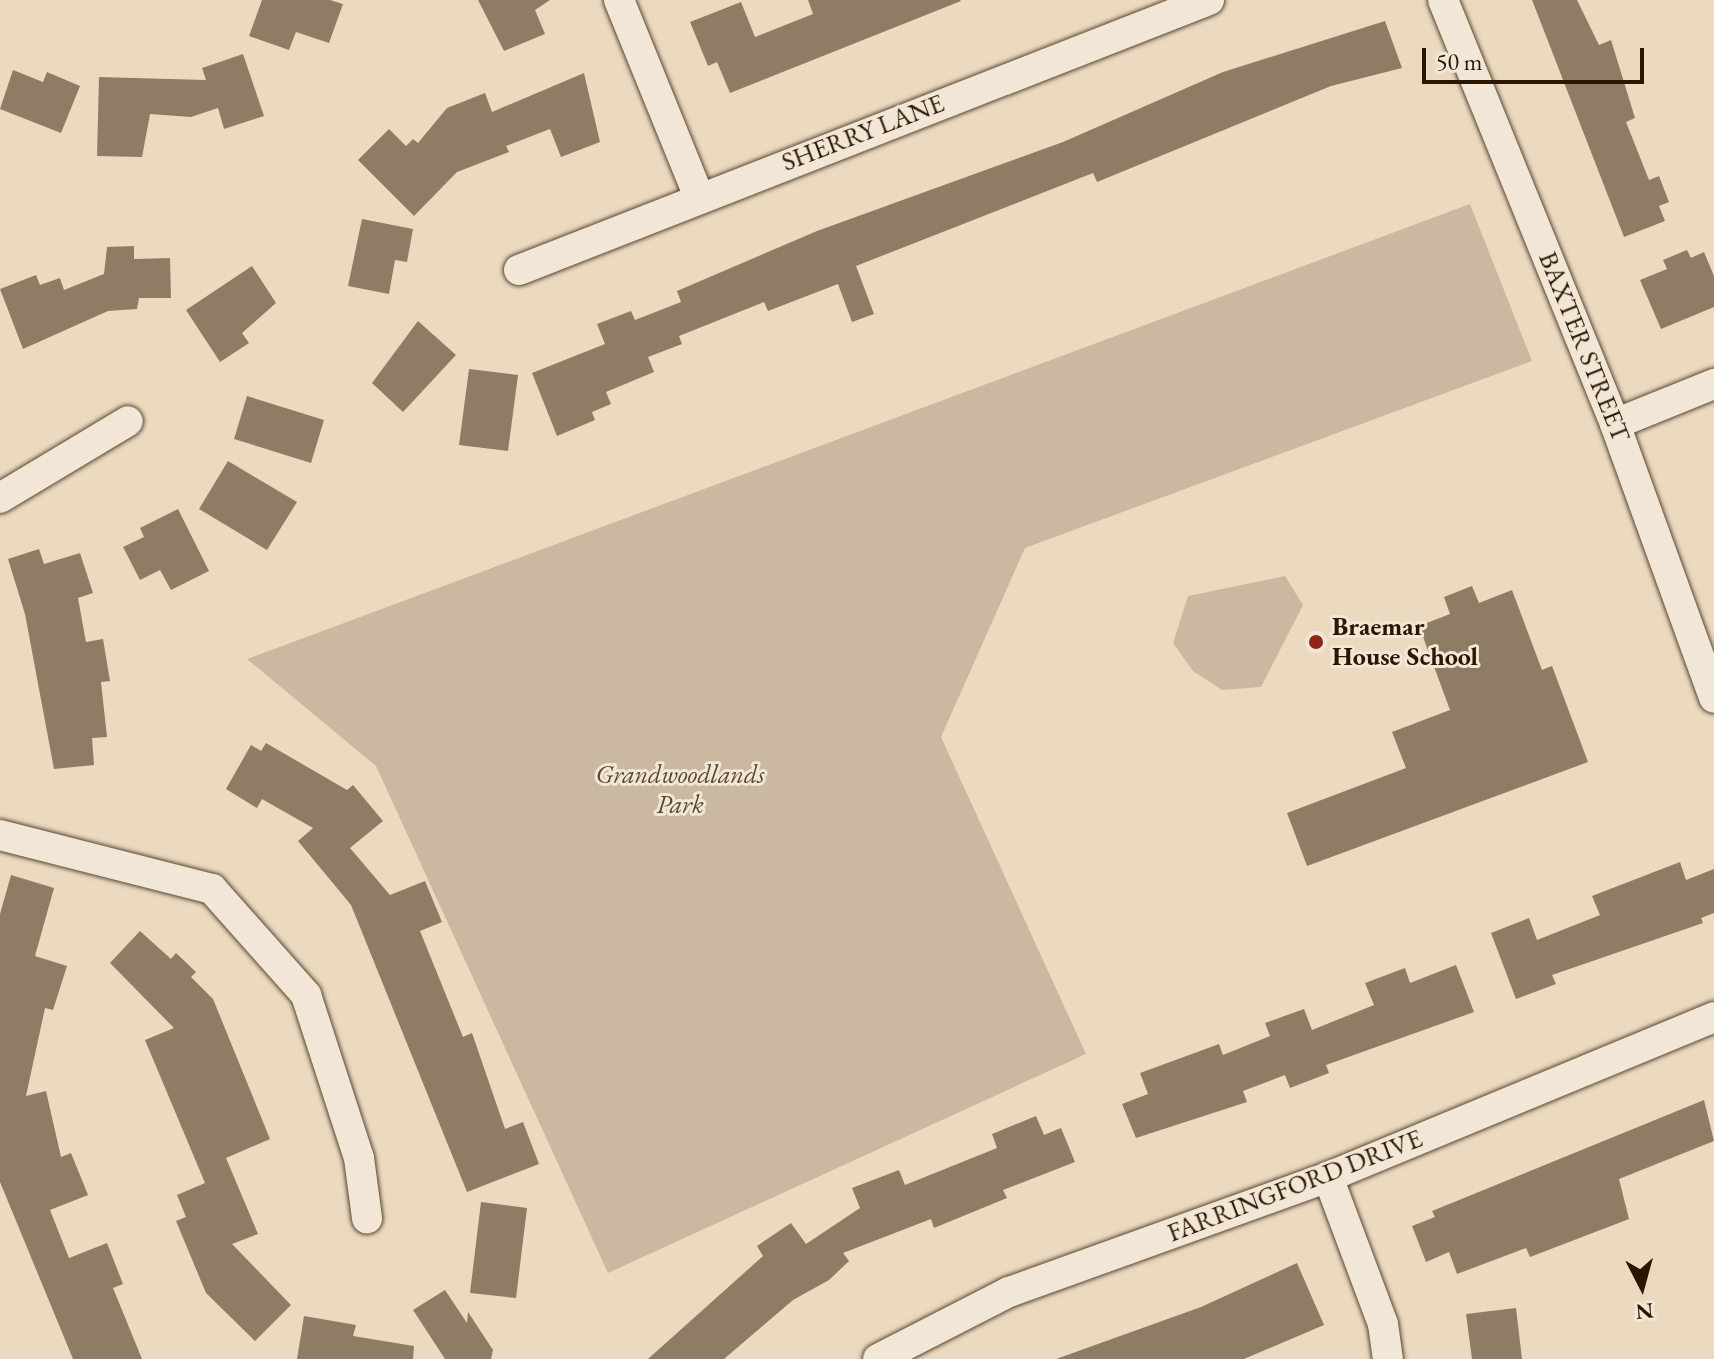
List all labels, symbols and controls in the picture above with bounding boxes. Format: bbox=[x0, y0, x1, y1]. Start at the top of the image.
scale bar bbox=[1426, 32, 1648, 82]
text: 50 m bbox=[1436, 46, 1483, 77]
street label: SHERRY LANE bbox=[777, 88, 949, 178]
street label: BAXTER STREET bbox=[1532, 247, 1636, 447]
place label: Braemar House School bbox=[1332, 611, 1478, 672]
marker: Braemar House School bbox=[1307, 633, 1325, 651]
park label: Grandwoodlands Park bbox=[596, 759, 764, 820]
street label: FARRINGFORD DRIVE bbox=[1163, 1123, 1427, 1249]
north arrow bbox=[1602, 1247, 1682, 1327]
text: N bbox=[1634, 1296, 1655, 1327]

